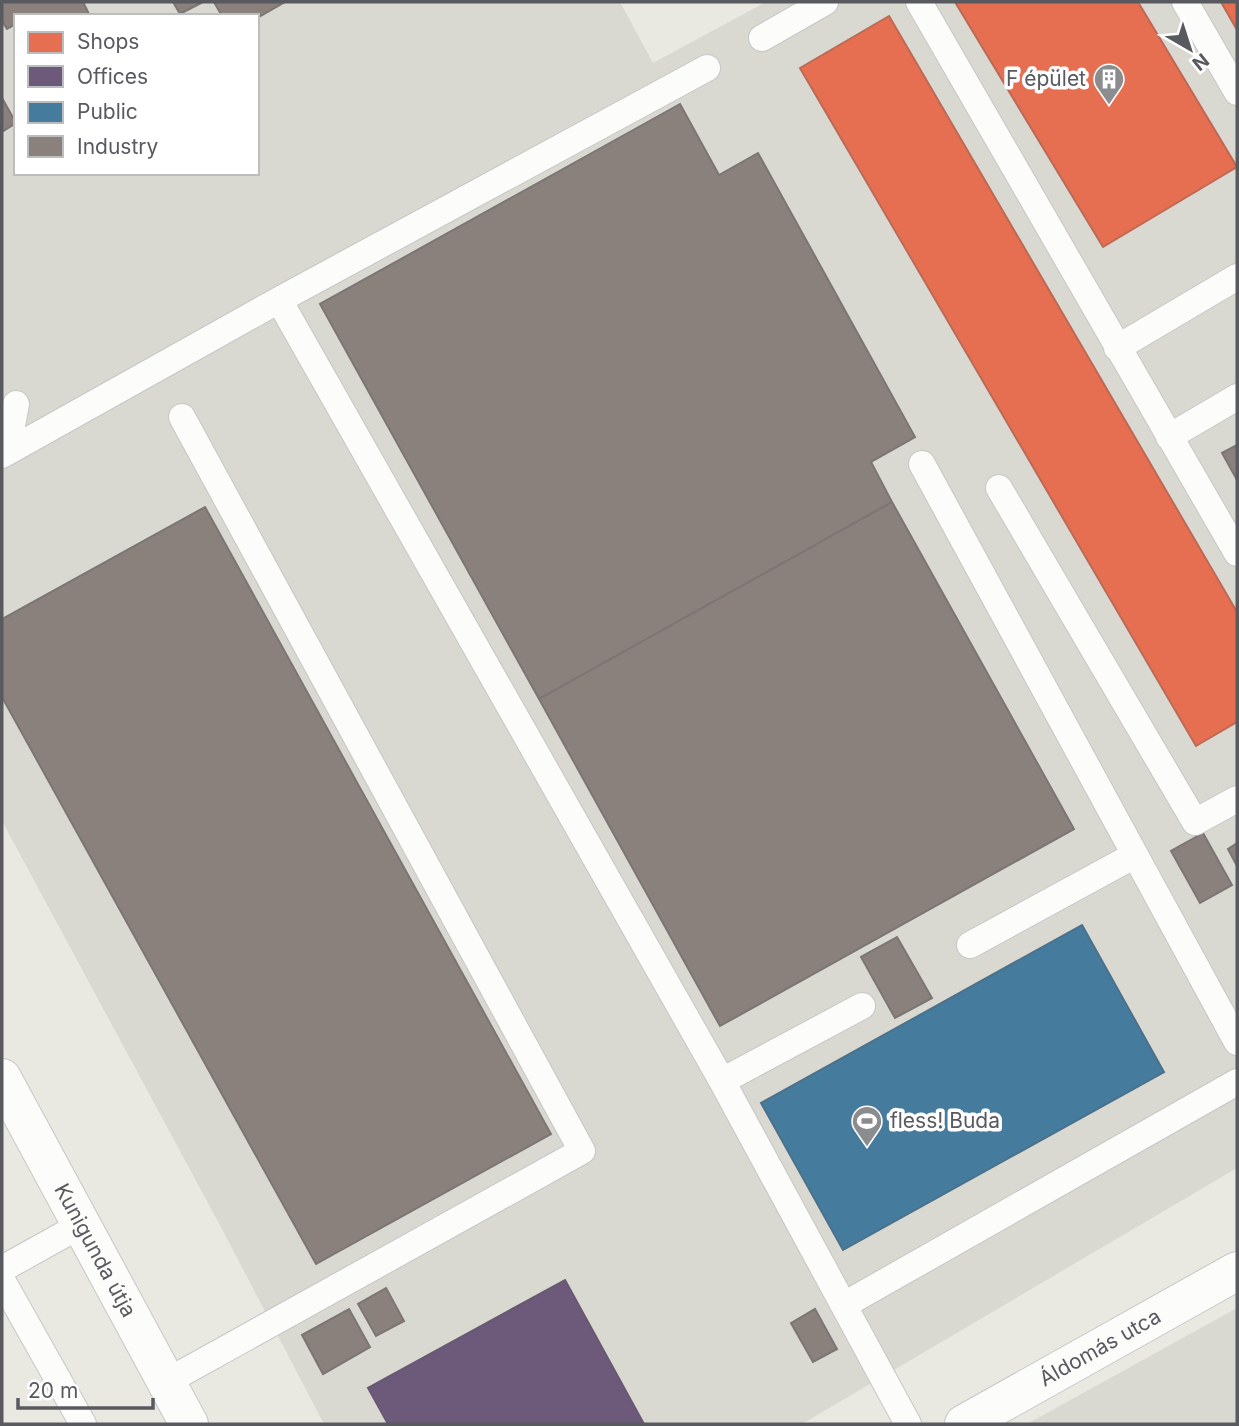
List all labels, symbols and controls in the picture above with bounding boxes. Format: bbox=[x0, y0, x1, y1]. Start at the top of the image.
legend bbox=[14, 14, 259, 175]
north arrow bbox=[1155, 14, 1225, 84]
text: Shops bbox=[77, 29, 139, 54]
text: N bbox=[1188, 48, 1213, 75]
building icon: F épület bbox=[1092, 62, 1126, 106]
text: Offices bbox=[77, 64, 148, 89]
place label: F épület bbox=[1006, 66, 1086, 91]
text: Public bbox=[77, 99, 138, 124]
text: Industry bbox=[77, 134, 159, 159]
sports icon: fless! Buda bbox=[850, 1104, 884, 1148]
place label: fless! Buda bbox=[890, 1108, 1000, 1133]
street label: Kunigunda útja bbox=[49, 1179, 142, 1321]
street label: Áldomás utca bbox=[1034, 1303, 1165, 1391]
scale bar bbox=[18, 1366, 152, 1410]
text: 20 m bbox=[28, 1378, 78, 1403]

